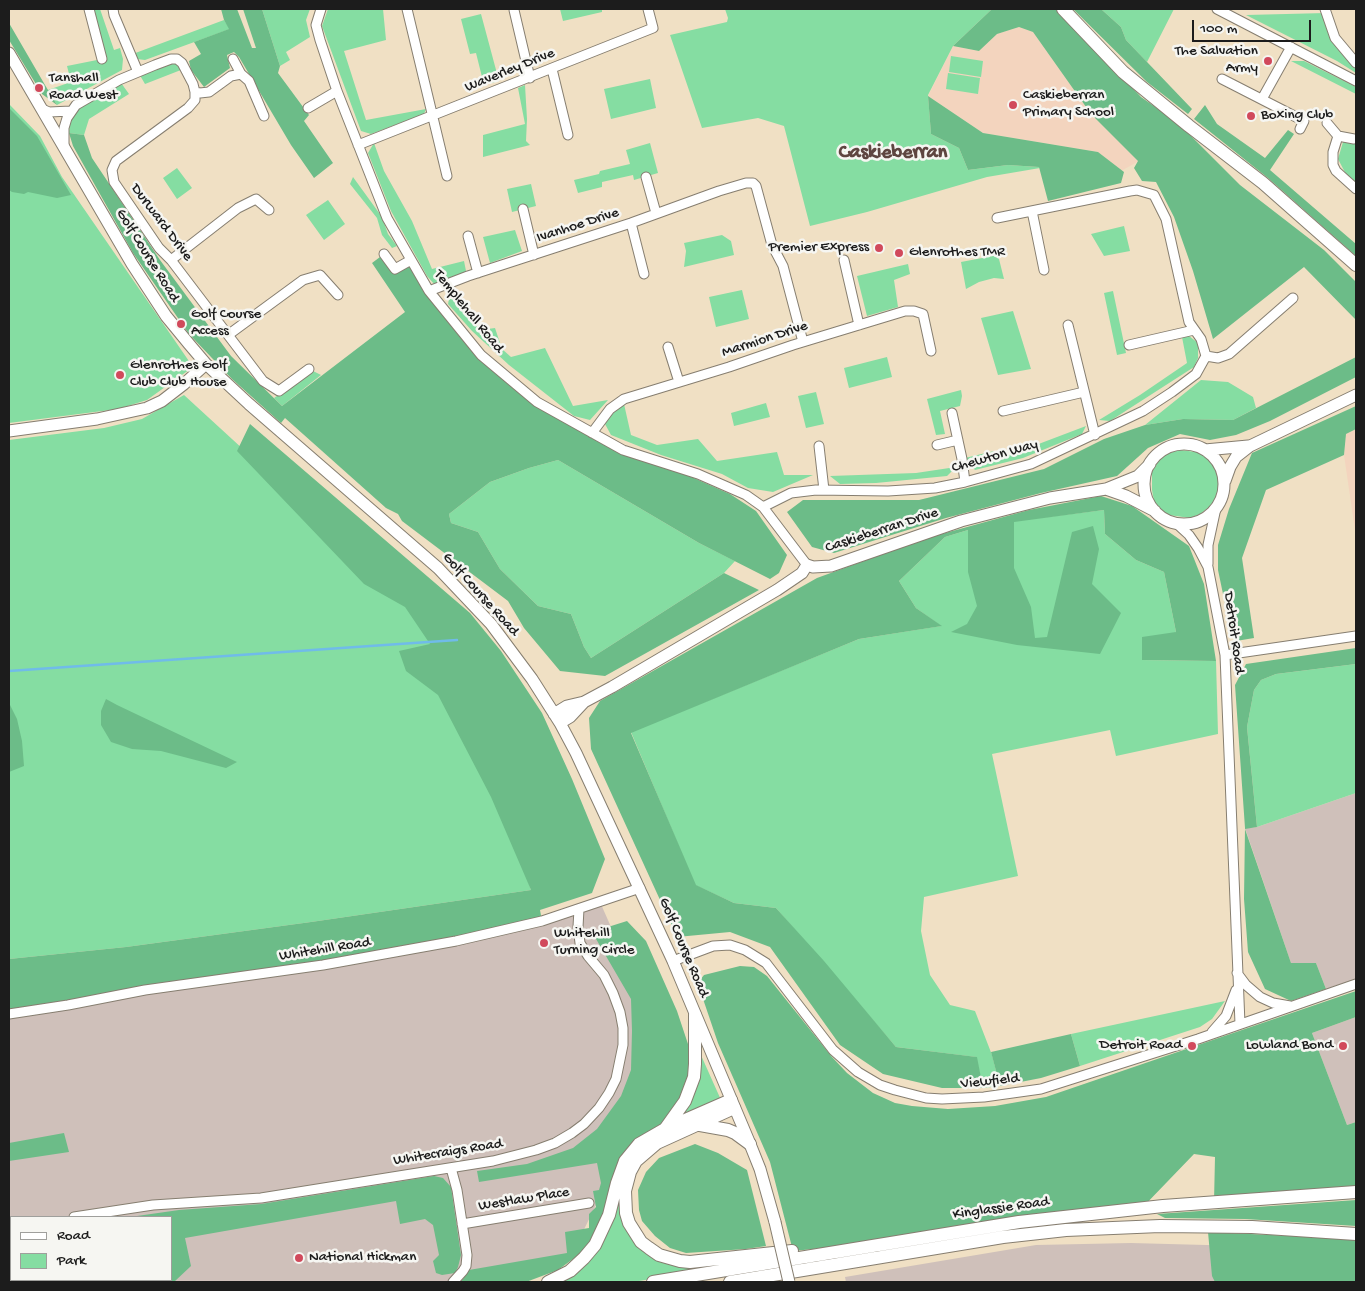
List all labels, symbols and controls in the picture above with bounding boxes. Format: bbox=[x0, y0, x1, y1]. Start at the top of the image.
scale bar bbox=[1195, 10, 1314, 42]
text: 100 m bbox=[1200, 20, 1237, 38]
place label: The Salvation Army bbox=[1175, 43, 1258, 78]
street label: Waverley Drive bbox=[462, 45, 558, 97]
marker: The Salvation Army bbox=[1262, 55, 1274, 67]
place label: Tanshall Road West bbox=[49, 70, 117, 105]
marker: Tanshall Road West bbox=[33, 82, 45, 94]
place label: Caskieberran Primary School bbox=[1023, 87, 1114, 122]
marker: Caskieberran Primary School bbox=[1007, 99, 1019, 111]
place label: Boxing Club bbox=[1261, 107, 1333, 125]
marker: Boxing Club bbox=[1245, 110, 1257, 122]
district label: Caskieberran bbox=[839, 142, 947, 166]
street label: Durward Drive bbox=[126, 181, 196, 265]
street label: Ivanhoe Drive bbox=[535, 204, 621, 248]
street label: Golf Course Road bbox=[111, 206, 183, 306]
place label: Premier Express bbox=[768, 239, 869, 257]
marker: Premier Express bbox=[873, 242, 885, 254]
place label: Glenrothes TMR bbox=[909, 244, 1005, 262]
marker: Glenrothes TMR bbox=[893, 247, 905, 259]
street label: Templehall Road bbox=[429, 267, 507, 357]
place label: Golf Course Access bbox=[191, 306, 261, 341]
marker: Golf Course Access bbox=[175, 318, 187, 330]
street label: Marmion Drive bbox=[720, 318, 810, 362]
place label: Glenrothes Golf Club Club House bbox=[130, 357, 227, 392]
marker: Glenrothes Golf Club Club House bbox=[114, 369, 126, 381]
street label: Chewton Way bbox=[950, 436, 1040, 478]
street label: Caskieberran Drive bbox=[823, 504, 941, 558]
street label: Golf Course Road bbox=[438, 549, 522, 641]
street label: Detroit Road bbox=[1218, 591, 1248, 675]
street label: Golf Course Road bbox=[654, 895, 712, 1001]
place label: Whitehill Turning Circle bbox=[554, 925, 635, 960]
street label: Whitehill Road bbox=[278, 934, 372, 966]
marker: Whitehill Turning Circle bbox=[538, 937, 550, 949]
place label: Detroit Road bbox=[1100, 1037, 1182, 1055]
place label: Lowland Bond bbox=[1246, 1037, 1333, 1055]
marker: Detroit Road bbox=[1186, 1040, 1198, 1052]
marker: Lowland Bond bbox=[1337, 1040, 1349, 1052]
street label: Viewfield bbox=[960, 1070, 1020, 1094]
street label: Whitecraigs Road bbox=[392, 1135, 504, 1171]
street label: Westlaw Place bbox=[477, 1184, 571, 1216]
street label: Kinglassie Road bbox=[952, 1193, 1050, 1225]
legend bbox=[10, 1216, 172, 1281]
text: Road bbox=[57, 1227, 90, 1245]
place label: National Hickman bbox=[309, 1249, 416, 1267]
text: Park bbox=[57, 1252, 86, 1270]
marker: National Hickman bbox=[293, 1252, 305, 1264]

